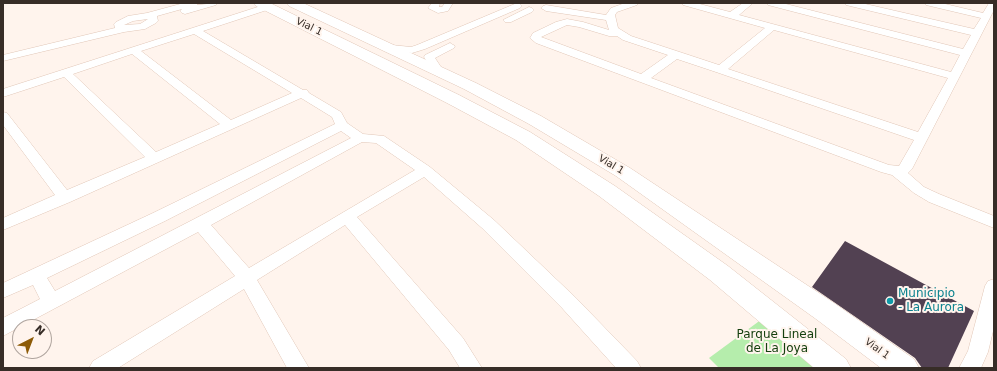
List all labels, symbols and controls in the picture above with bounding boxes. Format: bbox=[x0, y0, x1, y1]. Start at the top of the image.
street label: Vial 1 bbox=[294, 16, 324, 38]
street label: Vial 1 bbox=[596, 153, 626, 177]
place label: Municipio - La Aurora bbox=[898, 287, 964, 315]
marker: Municipio - La Aurora bbox=[885, 296, 895, 306]
north arrow bbox=[12, 319, 52, 359]
text: N bbox=[32, 323, 47, 338]
park label: Parque Lineal de La Joya bbox=[737, 328, 817, 356]
street label: Vial 1 bbox=[862, 336, 892, 362]

